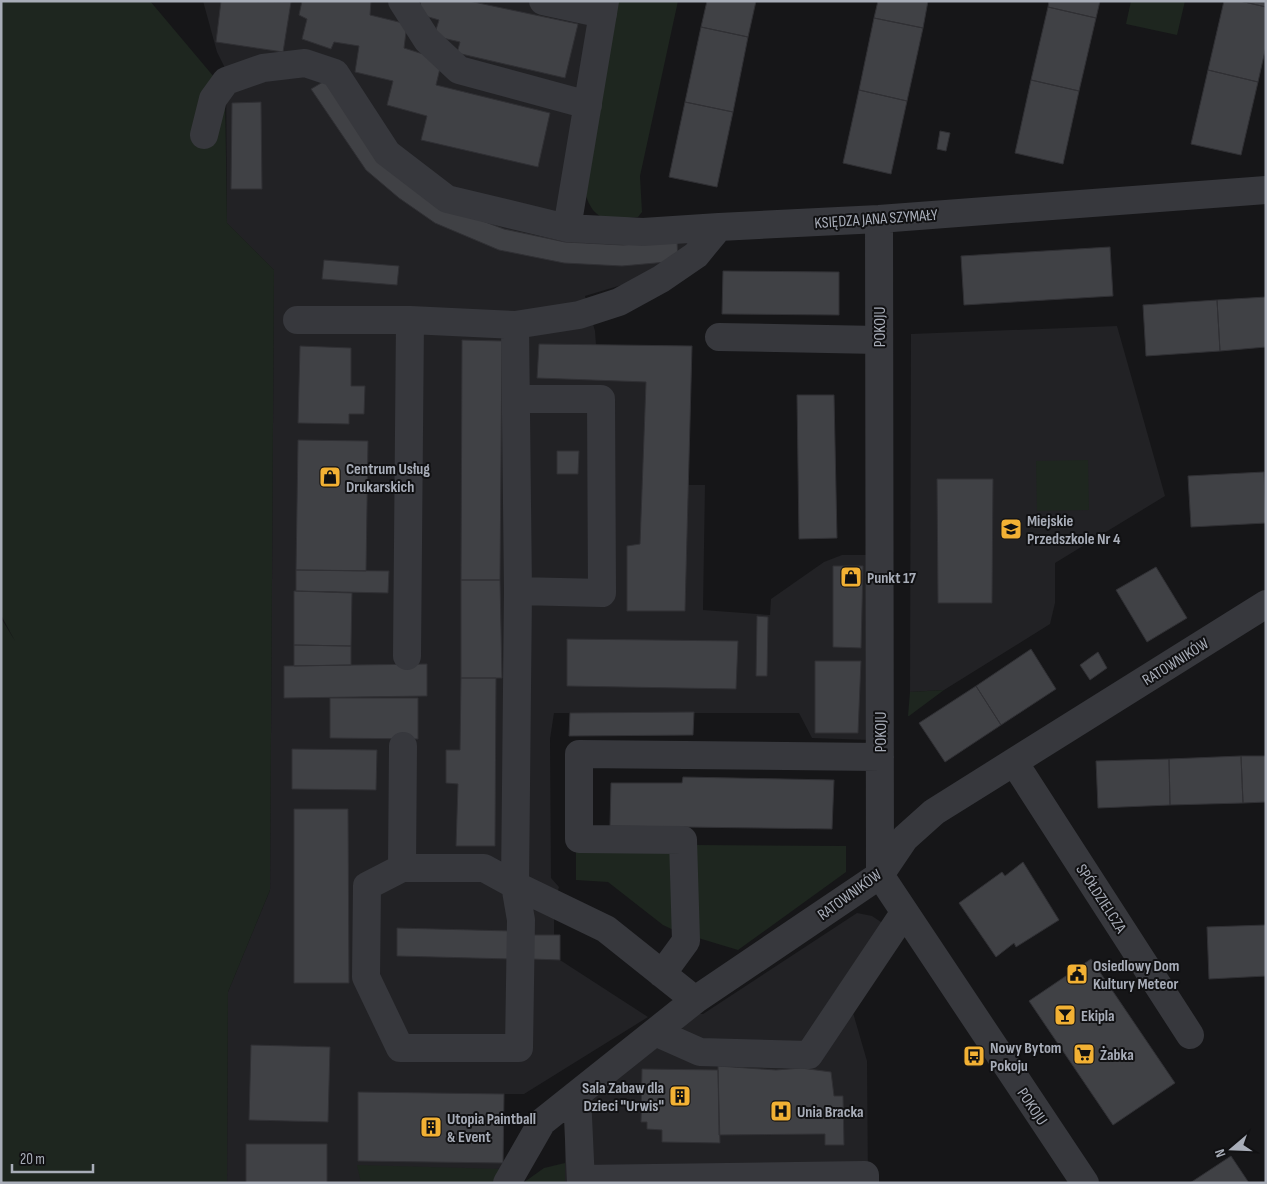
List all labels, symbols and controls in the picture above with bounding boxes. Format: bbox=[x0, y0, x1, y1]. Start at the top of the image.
street label: KSIĘDZA JANA SZYMAŁY bbox=[814, 206, 939, 233]
street label: POKOJU bbox=[871, 307, 890, 347]
place label: Centrum Usług Drukarskich bbox=[346, 460, 430, 497]
shop icon: Centrum Usług Drukarskich bbox=[318, 465, 342, 489]
place label: Miejskie Przedszkole Nr 4 bbox=[1027, 512, 1121, 549]
school or university icon: Miejskie Przedszkole Nr 4 bbox=[999, 517, 1023, 541]
shop icon: Punkt 17 bbox=[839, 565, 863, 589]
place label: Punkt 17 bbox=[867, 569, 916, 588]
street label: RATOWNIKÓW bbox=[1139, 634, 1213, 690]
street label: POKOJU bbox=[872, 712, 891, 752]
street label: SPÓŁDZIELCZA bbox=[1071, 861, 1130, 937]
street label: RATOWNIKÓW bbox=[814, 865, 886, 925]
place label: Osiedlowy Dom Kultury Meteor bbox=[1093, 957, 1179, 994]
public building icon: Osiedlowy Dom Kultury Meteor bbox=[1065, 962, 1089, 986]
bar icon: Ekipla bbox=[1053, 1003, 1077, 1027]
place label: Ekipla bbox=[1081, 1007, 1115, 1026]
place label: Nowy Bytom Pokoju bbox=[990, 1039, 1061, 1076]
supermarket icon: Żabka bbox=[1072, 1042, 1096, 1066]
bus stop icon: Nowy Bytom Pokoju bbox=[962, 1044, 986, 1068]
place label: Żabka bbox=[1100, 1046, 1134, 1065]
place label: Sala Zabaw dla Dzieci "Urwis" bbox=[582, 1079, 664, 1116]
building icon: Sala Zabaw dla Dzieci "Urwis" bbox=[668, 1084, 692, 1108]
street label: POKOJU bbox=[1013, 1085, 1051, 1129]
hospital icon: Unia Bracka bbox=[769, 1099, 793, 1123]
place label: Unia Bracka bbox=[797, 1103, 864, 1122]
place label: Utopia Paintball & Event bbox=[447, 1110, 536, 1147]
building icon: Utopia Paintball & Event bbox=[419, 1115, 443, 1139]
north arrow bbox=[1207, 1124, 1257, 1174]
scale bar bbox=[12, 1142, 94, 1174]
text: N bbox=[1211, 1147, 1229, 1159]
text: 20 m bbox=[20, 1150, 45, 1169]

